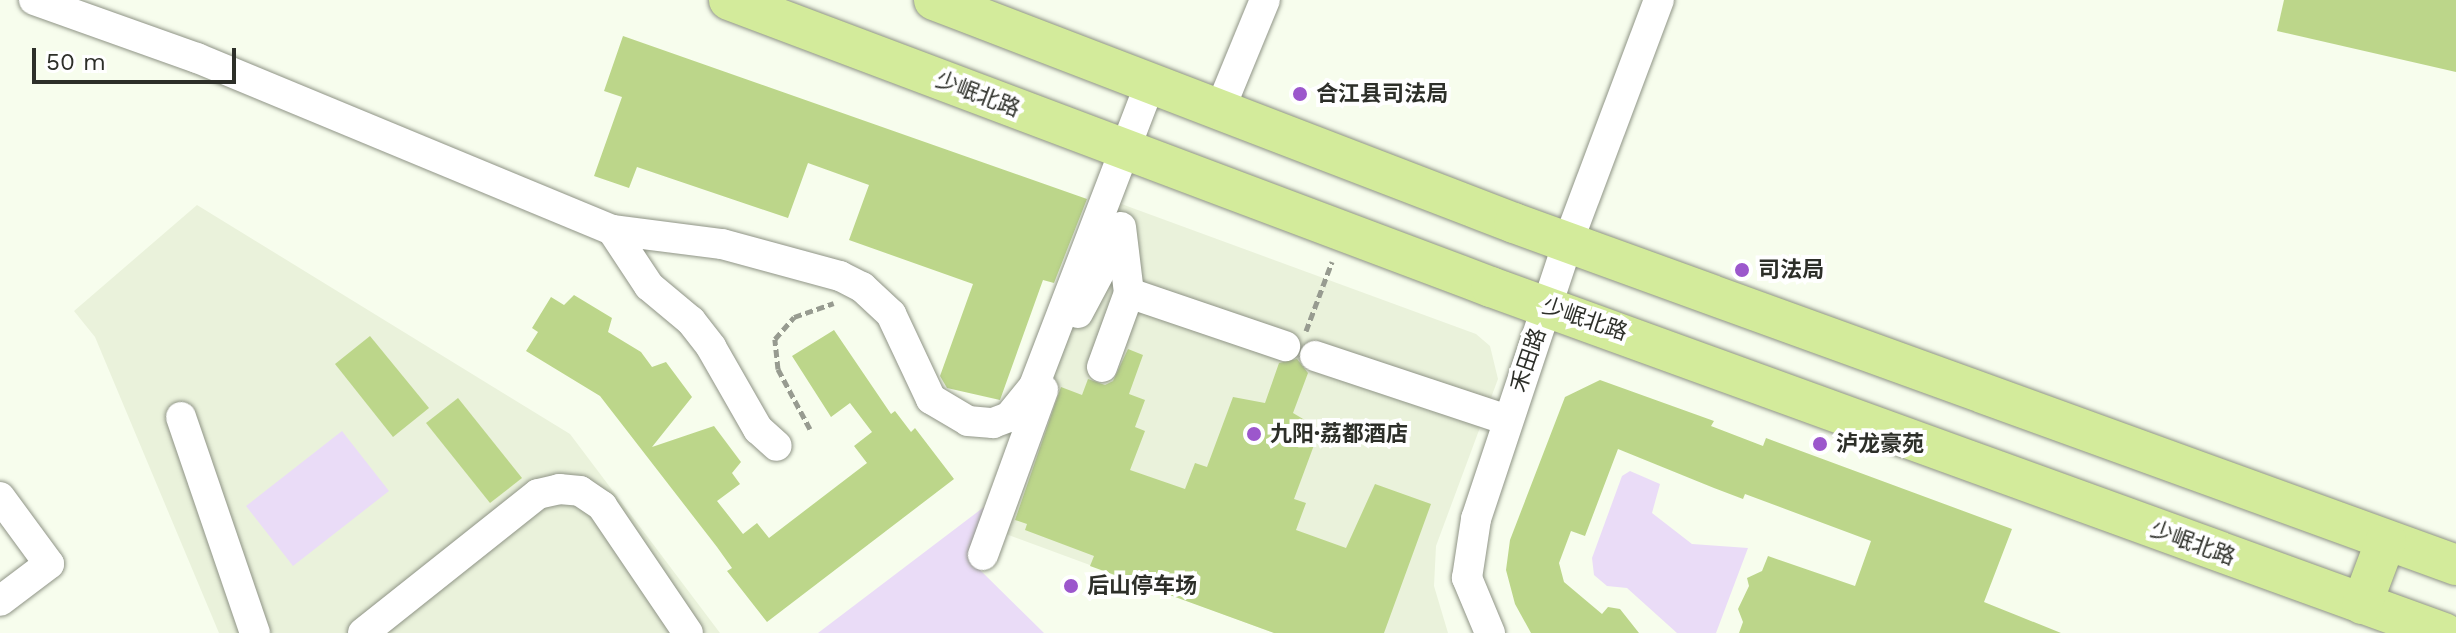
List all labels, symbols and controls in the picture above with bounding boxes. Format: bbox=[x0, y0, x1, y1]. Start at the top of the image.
scale bar bbox=[36, 32, 240, 82]
text: 50 m bbox=[46, 48, 106, 76]
street label: 少岷北路 bbox=[932, 66, 1024, 122]
place label: 合江县司法局 bbox=[1316, 81, 1448, 107]
marker: 合江县司法局 bbox=[1291, 85, 1309, 103]
place label: 司法局 bbox=[1758, 257, 1824, 283]
marker: 司法局 bbox=[1733, 261, 1751, 279]
street label: 少岷北路 bbox=[1539, 292, 1631, 346]
street label: 禾田路 bbox=[1505, 325, 1551, 395]
place label: 九阳·荔都酒店 bbox=[1270, 421, 1408, 447]
marker: 九阳·荔都酒店 bbox=[1245, 425, 1263, 443]
place label: 泸龙豪苑 bbox=[1836, 431, 1924, 457]
marker: 泸龙豪苑 bbox=[1811, 435, 1829, 453]
street label: 少岷北路 bbox=[2147, 516, 2239, 570]
place label: 后山停车场 bbox=[1087, 573, 1197, 599]
marker: 后山停车场 bbox=[1062, 577, 1080, 595]

